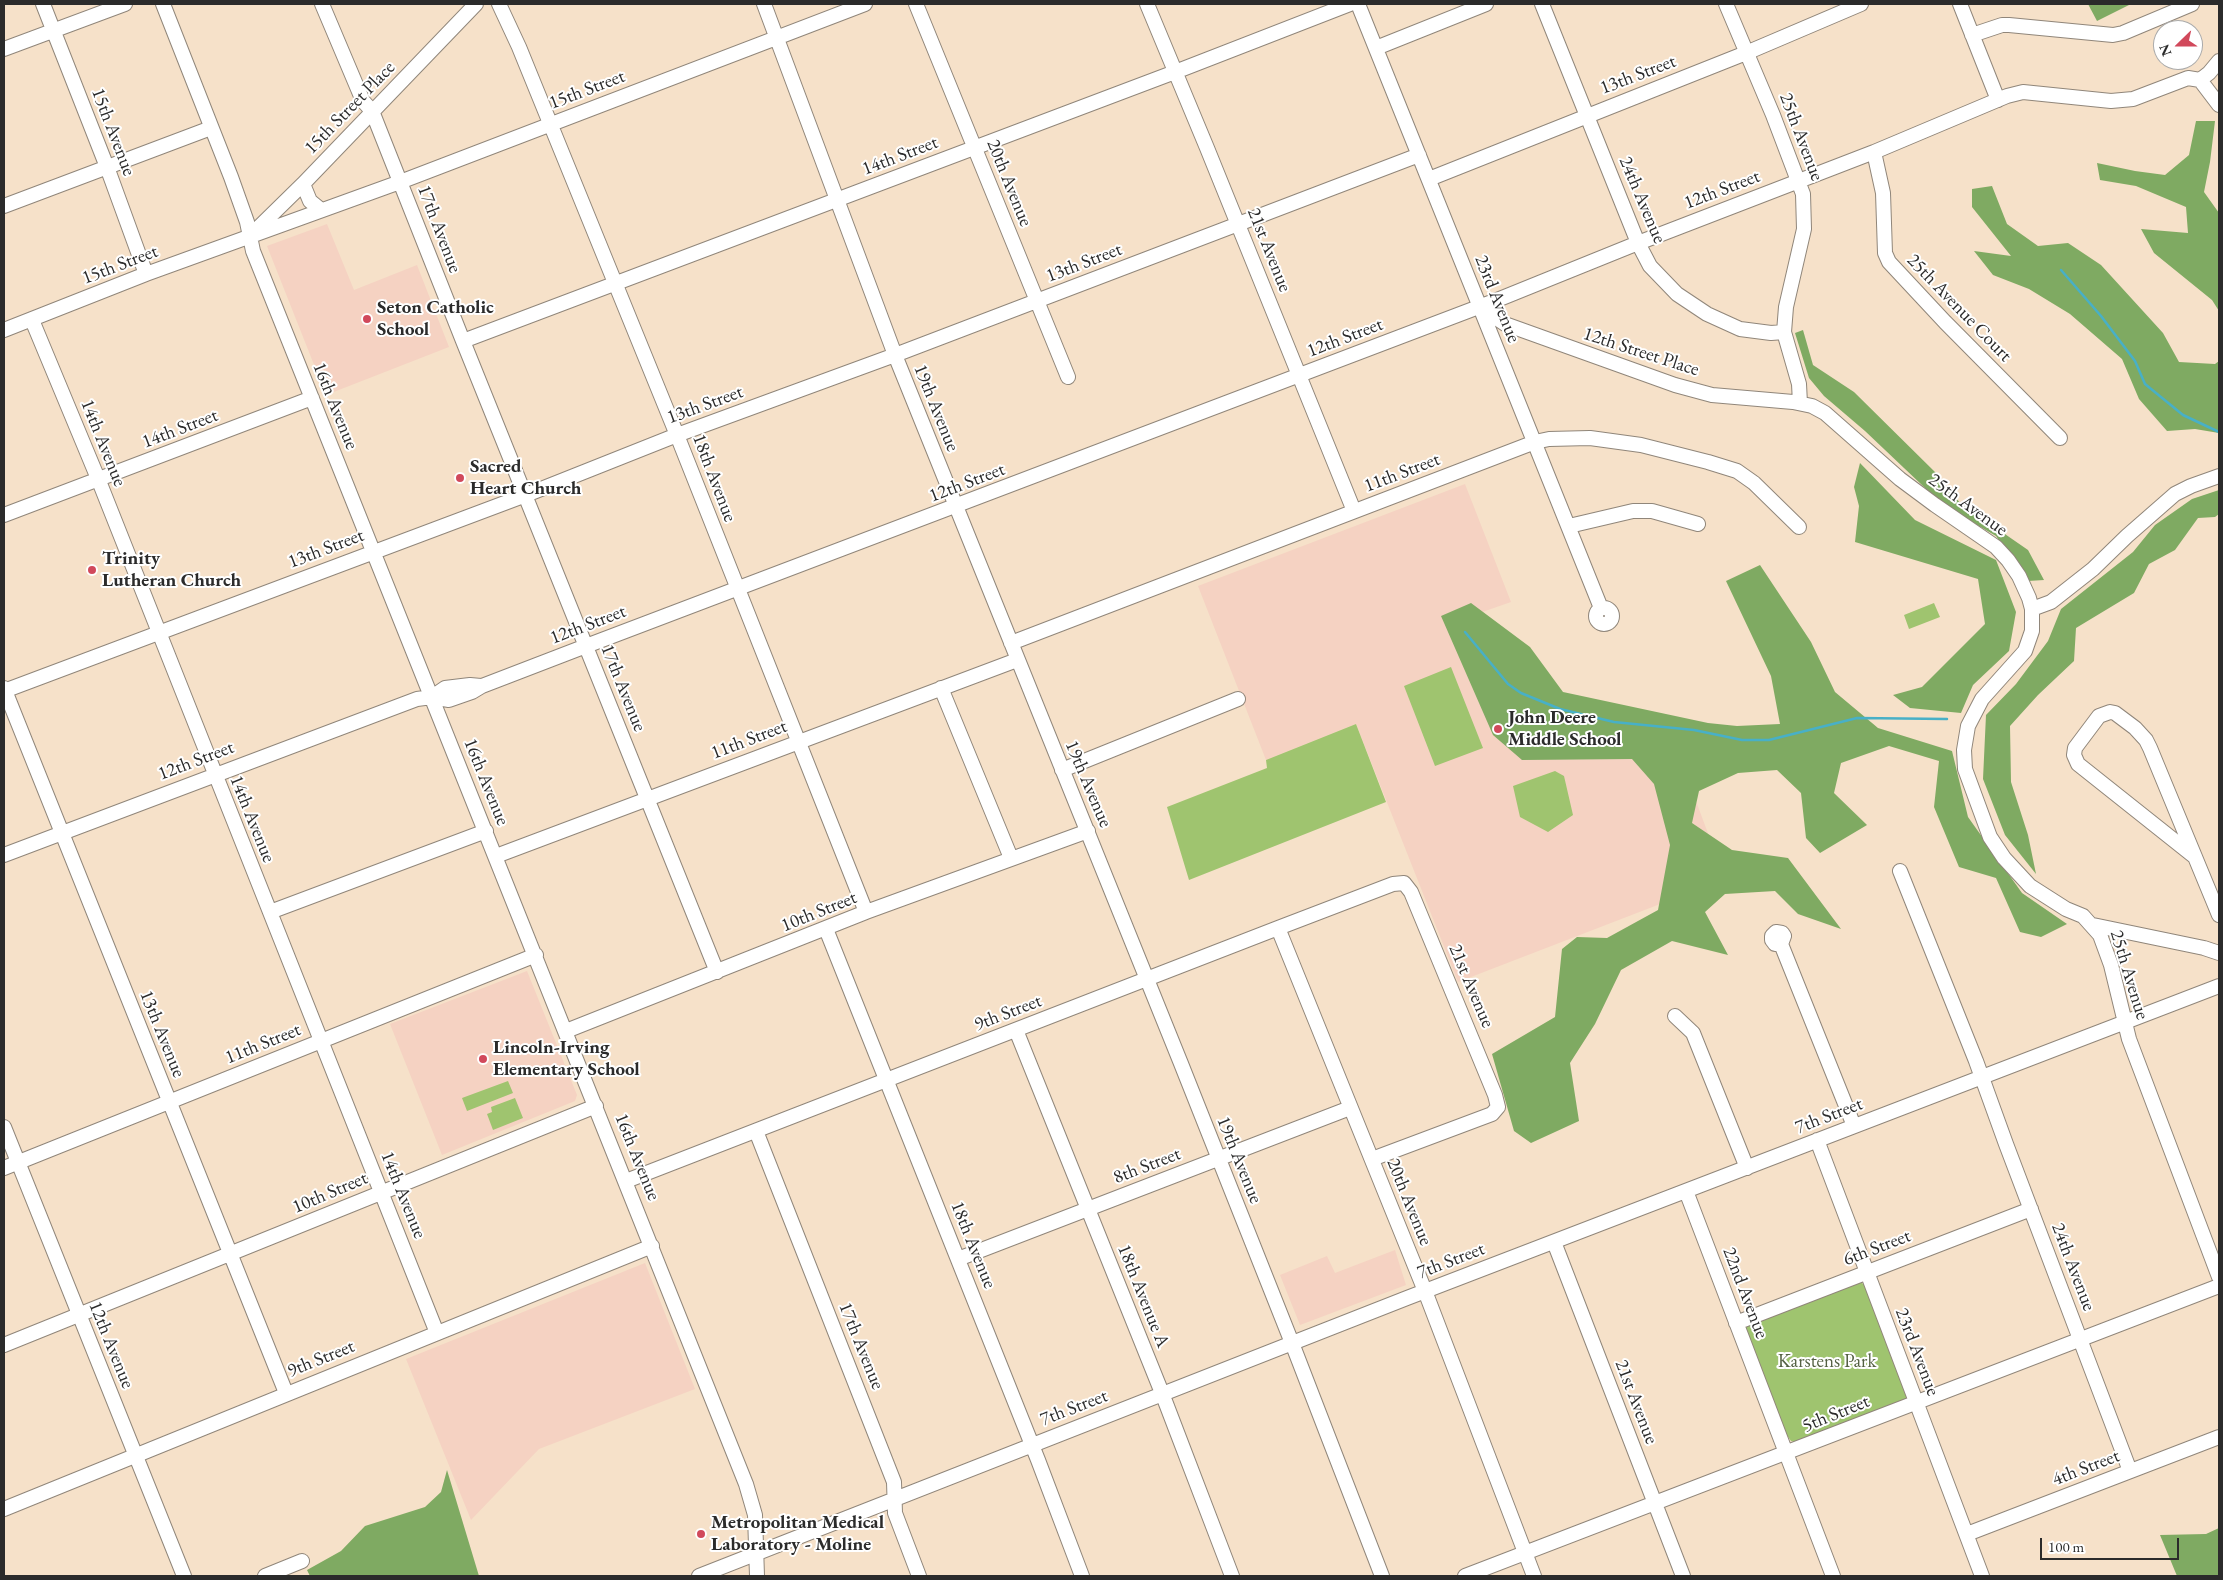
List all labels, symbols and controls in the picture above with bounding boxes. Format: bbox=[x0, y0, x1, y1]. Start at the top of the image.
north arrow bbox=[2153, 20, 2203, 70]
text: N bbox=[2155, 42, 2175, 59]
street label: 13th Street bbox=[1597, 50, 1679, 100]
street label: 15th Street Place bbox=[300, 57, 400, 159]
street label: 15th Street bbox=[546, 65, 628, 115]
street label: 15th Avenue bbox=[86, 85, 140, 179]
street label: 25th Avenue bbox=[1774, 90, 1828, 184]
street label: 14th Street bbox=[859, 131, 941, 181]
street label: 20th Avenue bbox=[981, 136, 1037, 230]
street label: 24th Avenue bbox=[1613, 153, 1671, 247]
street label: 12th Street bbox=[1681, 165, 1763, 215]
street label: 17th Avenue bbox=[412, 182, 466, 276]
street label: 21st Avenue bbox=[1242, 205, 1296, 295]
street label: 13th Street bbox=[1043, 238, 1125, 288]
street label: 15th Street bbox=[79, 240, 161, 290]
street label: 25th Avenue Court bbox=[1902, 249, 2016, 367]
street label: 23rd Avenue bbox=[1469, 252, 1525, 346]
place label: Seton Catholic School bbox=[377, 297, 494, 341]
marker: Seton Catholic School bbox=[361, 313, 373, 325]
street label: 12th Street bbox=[1304, 313, 1386, 363]
street label: 12th Street Place bbox=[1580, 323, 1702, 381]
street label: 16th Avenue bbox=[307, 359, 363, 453]
street label: 19th Avenue bbox=[908, 361, 964, 455]
street label: 13th Street bbox=[664, 381, 746, 429]
street label: 14th Avenue bbox=[75, 396, 131, 490]
street label: 14th Street bbox=[139, 404, 221, 454]
street label: 18th Avenue bbox=[687, 431, 741, 525]
street label: 11th Street bbox=[1361, 448, 1443, 498]
place label: Sacred Heart Church bbox=[470, 456, 581, 500]
street label: 12th Street bbox=[926, 458, 1008, 508]
street label: 25th Avenue bbox=[1924, 469, 2012, 541]
marker: Sacred Heart Church bbox=[454, 472, 466, 484]
street label: 13th Street bbox=[285, 524, 367, 574]
place label: Trinity Lutheran Church bbox=[102, 548, 241, 592]
marker: Trinity Lutheran Church bbox=[86, 564, 98, 576]
street label: 12th Street bbox=[547, 600, 629, 650]
street label: 17th Avenue bbox=[595, 641, 651, 735]
place label: John Deere Middle School bbox=[1508, 707, 1621, 751]
street label: 11th Street bbox=[708, 715, 790, 765]
marker: John Deere Middle School bbox=[1492, 723, 1504, 735]
street label: 16th Avenue bbox=[458, 735, 514, 829]
street label: 12th Street bbox=[155, 736, 237, 786]
street label: 19th Avenue bbox=[1059, 737, 1117, 831]
street label: 14th Avenue bbox=[224, 772, 280, 866]
street label: 10th Street bbox=[778, 887, 860, 937]
street label: 25th Avenue bbox=[2105, 928, 2153, 1022]
street label: 21st Avenue bbox=[1443, 941, 1499, 1031]
street label: 13th Avenue bbox=[134, 987, 190, 1081]
street label: 9th Street bbox=[971, 990, 1045, 1036]
street label: 11th Street bbox=[222, 1019, 304, 1069]
place label: Lincoln-Irving Elementary School bbox=[493, 1037, 640, 1081]
marker: Lincoln-Irving Elementary School bbox=[477, 1053, 489, 1065]
street label: 7th Street bbox=[1792, 1093, 1866, 1139]
street label: 16th Avenue bbox=[609, 1110, 665, 1204]
street label: 19th Avenue bbox=[1211, 1113, 1267, 1207]
street label: 8th Street bbox=[1110, 1143, 1184, 1189]
street label: 14th Avenue bbox=[375, 1148, 431, 1242]
street label: 20th Avenue bbox=[1381, 1155, 1437, 1249]
street label: 10th Street bbox=[289, 1167, 371, 1219]
street label: 18th Avenue bbox=[945, 1198, 1001, 1292]
street label: 24th Avenue bbox=[2046, 1220, 2100, 1314]
street label: 6th Street bbox=[1840, 1225, 1914, 1271]
street label: 7th Street bbox=[1414, 1238, 1488, 1284]
street label: 18th Avenue A bbox=[1112, 1241, 1174, 1351]
street label: 22nd Avenue bbox=[1717, 1244, 1773, 1342]
street label: 12th Avenue bbox=[83, 1298, 139, 1392]
street label: 17th Avenue bbox=[833, 1299, 889, 1393]
street label: 23rd Avenue bbox=[1890, 1305, 1944, 1399]
street label: 9th Street bbox=[284, 1335, 358, 1383]
park label: Karstens Park bbox=[1778, 1351, 1876, 1373]
street label: 21st Avenue bbox=[1609, 1357, 1663, 1447]
street label: 7th Street bbox=[1037, 1385, 1111, 1431]
street label: 5th Street bbox=[1799, 1390, 1873, 1438]
street label: 4th Street bbox=[2049, 1445, 2123, 1491]
place label: Metropolitan Medical Laboratory - Moline bbox=[711, 1512, 884, 1556]
marker: Metropolitan Medical Laboratory - Moline bbox=[695, 1528, 707, 1540]
scale bar bbox=[2043, 1528, 2182, 1560]
text: 100 m bbox=[2048, 1537, 2084, 1556]

